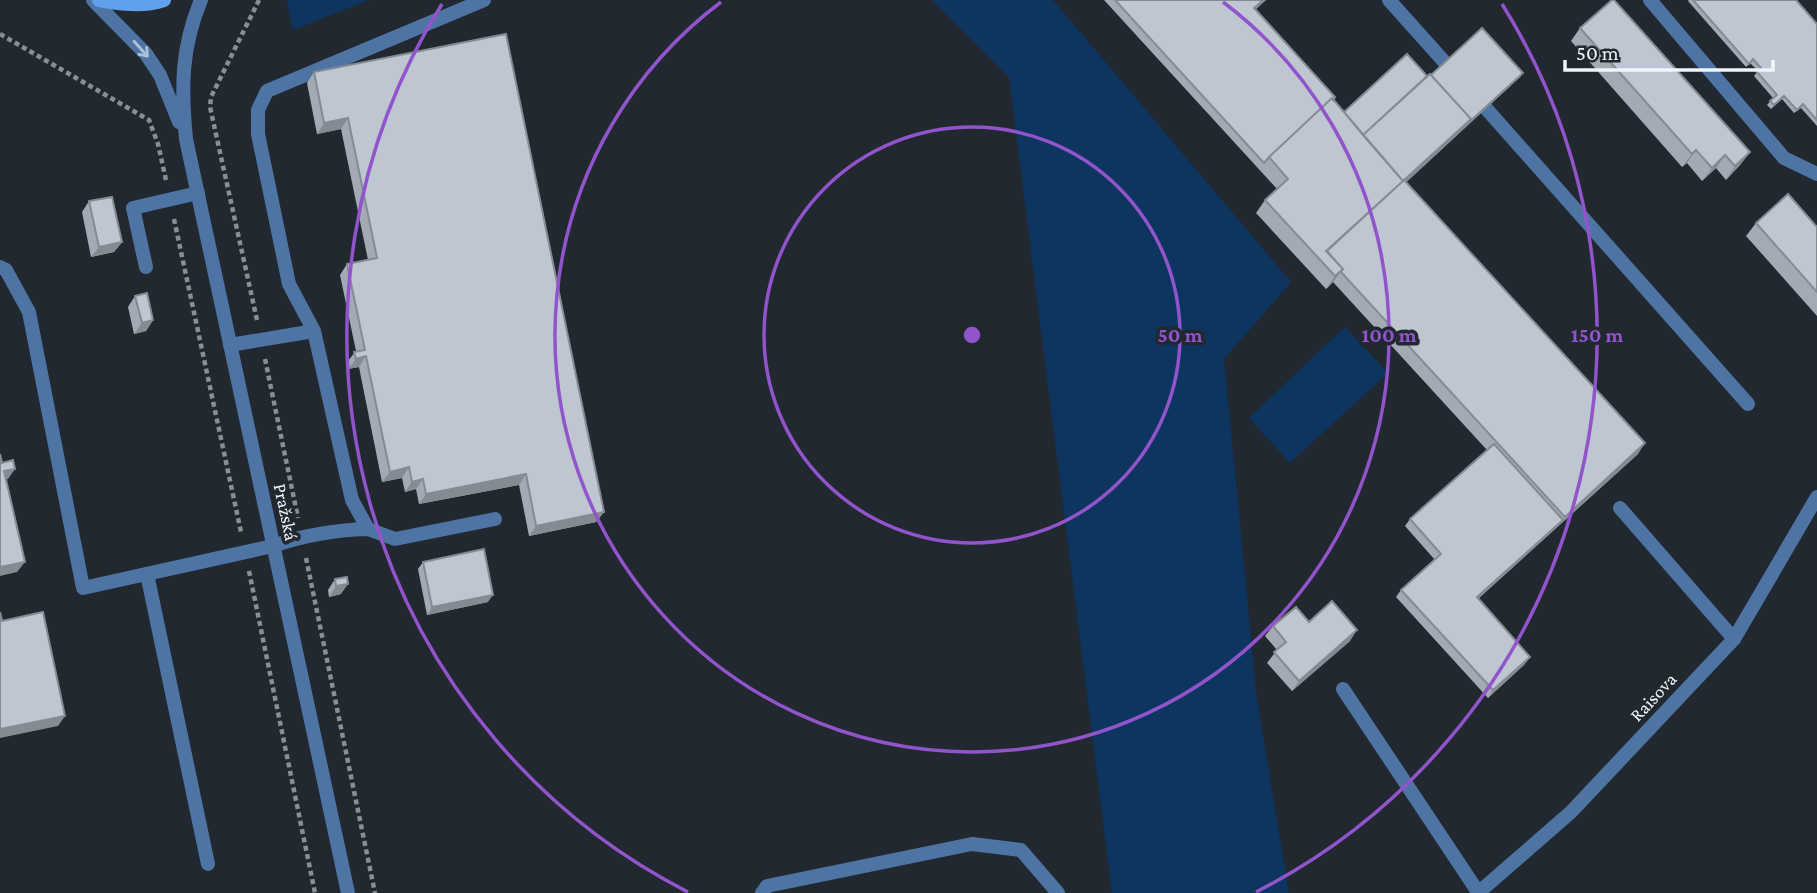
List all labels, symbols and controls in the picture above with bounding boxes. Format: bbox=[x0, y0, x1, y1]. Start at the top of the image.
scale bar bbox=[1565, 28, 1773, 72]
one-way arrow bbox=[133, 40, 149, 58]
text: 50 m bbox=[1576, 41, 1619, 65]
centre of rings bbox=[960, 323, 984, 347]
text: 50 m bbox=[1158, 323, 1203, 347]
text: 100 m bbox=[1361, 323, 1417, 347]
text: 150 m bbox=[1571, 323, 1624, 347]
street label: Pražská bbox=[270, 481, 302, 543]
street label: Raisova bbox=[1625, 668, 1681, 726]

